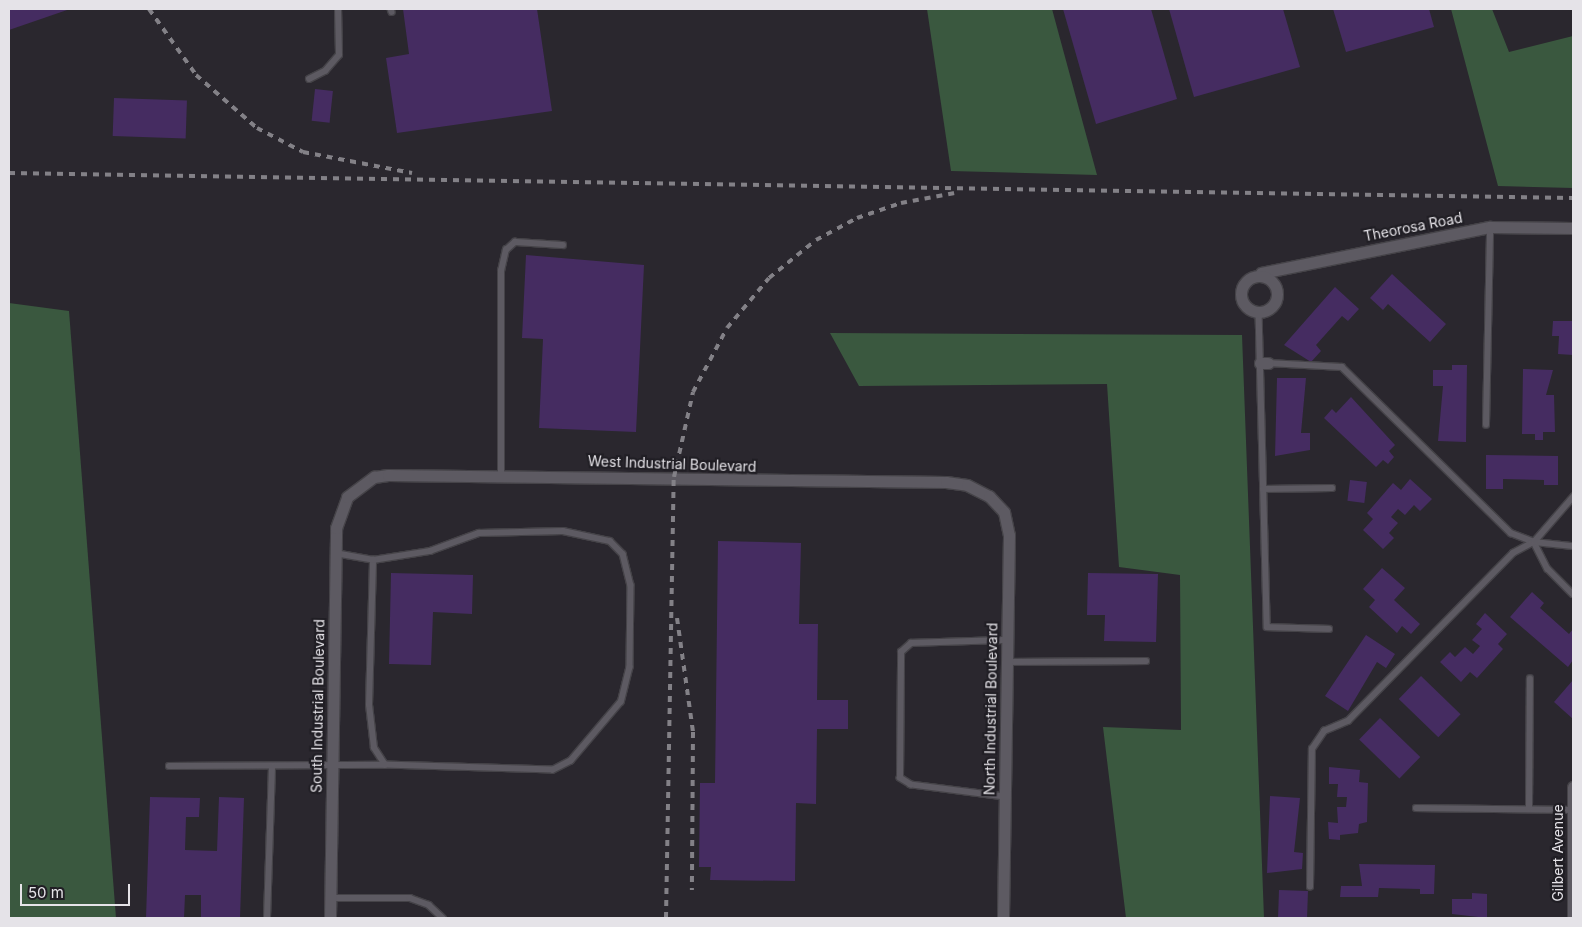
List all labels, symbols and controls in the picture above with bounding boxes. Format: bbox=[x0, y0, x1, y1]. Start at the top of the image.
street label: Theorosa Road bbox=[1362, 209, 1464, 245]
street label: West Industrial Boulevard bbox=[588, 453, 756, 475]
street label: South Industrial Boulevard bbox=[308, 619, 328, 793]
street label: North Industrial Boulevard bbox=[981, 623, 1001, 795]
street label: Gilbert Avenue bbox=[1550, 804, 1566, 902]
scale bar bbox=[22, 874, 132, 906]
text: 50 m bbox=[28, 883, 64, 902]

